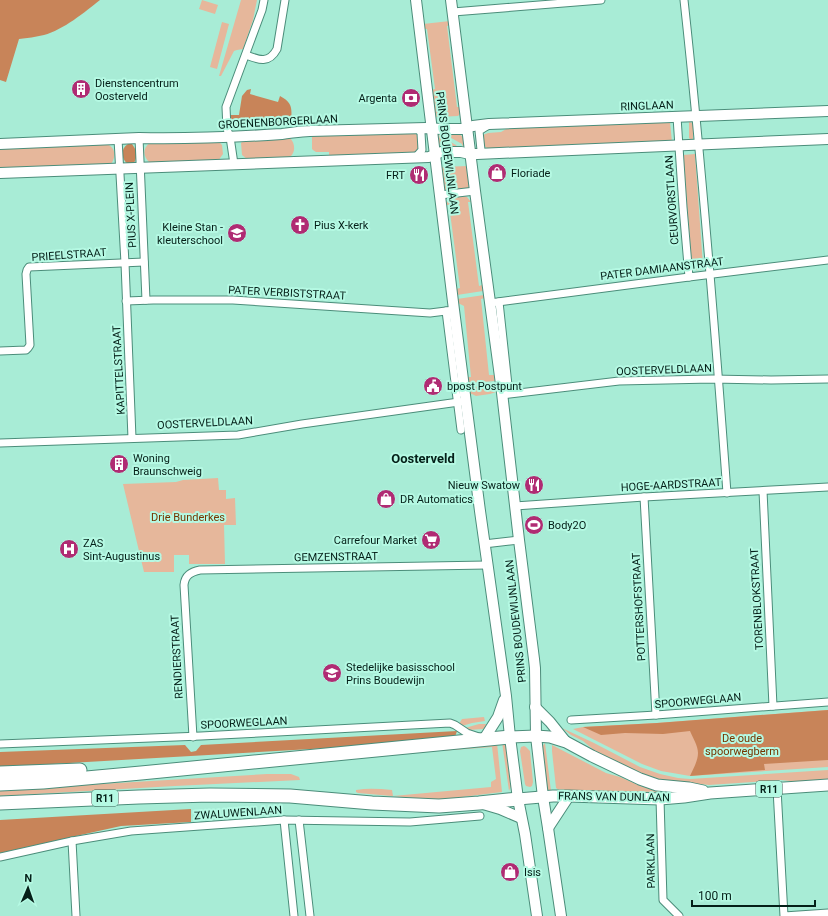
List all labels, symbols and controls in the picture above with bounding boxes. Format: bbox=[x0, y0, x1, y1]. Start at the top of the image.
place label: Dienstencentrum Oosterveld bbox=[95, 77, 179, 103]
building icon: Dienstencentrum Oosterveld bbox=[70, 78, 92, 100]
bank icon: Argenta bbox=[400, 87, 422, 109]
street label: PRINS BOUDEWIJNLAAN bbox=[433, 91, 461, 215]
place label: Argenta bbox=[359, 92, 397, 105]
street label: RINGLAAN bbox=[620, 99, 674, 113]
street label: GROENENBORGERLAAN bbox=[218, 112, 338, 132]
street label: CEURVORSTLAAN bbox=[662, 155, 682, 245]
shop icon: Floriade bbox=[486, 162, 508, 184]
restaurant icon: FRT bbox=[408, 164, 430, 186]
place label: Floriade bbox=[511, 167, 551, 180]
place label: FRT bbox=[386, 169, 405, 182]
street label: PIUS X-PLEIN bbox=[123, 182, 139, 248]
church icon: Pius X-kerk bbox=[289, 214, 311, 236]
place label: Pius X-kerk bbox=[314, 219, 369, 232]
place label: Kleine Stan - kleuterschool bbox=[157, 221, 223, 247]
school or university icon: Kleine Stan - kleuterschool bbox=[226, 222, 248, 244]
street label: PRIEELSTRAAT bbox=[31, 246, 107, 264]
street label: PATER DAMIAANSTRAAT bbox=[600, 255, 725, 283]
street label: PATER VERBISTSTRAAT bbox=[228, 283, 347, 303]
street label: KAPITTELSTRAAT bbox=[110, 325, 128, 415]
street label: OOSTERVELDLAAN bbox=[616, 362, 712, 378]
public building icon: bpost Postpunt bbox=[422, 375, 444, 397]
place label: bpost Postpunt bbox=[447, 380, 522, 393]
street label: OOSTERVELDLAAN bbox=[157, 414, 253, 432]
district label: Oosterveld bbox=[391, 451, 455, 466]
place label: Woning Braunschweig bbox=[133, 452, 202, 478]
building icon: Woning Braunschweig bbox=[108, 453, 130, 475]
restaurant icon: Nieuw Swatow bbox=[523, 474, 545, 496]
street label: HOGE-AARDSTRAAT bbox=[620, 476, 722, 494]
place label: Nieuw Swatow bbox=[448, 479, 521, 492]
shop icon: DR Automatics bbox=[375, 488, 397, 510]
place label: DR Automatics bbox=[400, 493, 473, 506]
park label: Drie Bunderkes bbox=[151, 511, 225, 524]
sports icon: Body2O bbox=[523, 514, 545, 536]
place label: Body2O bbox=[548, 519, 586, 532]
supermarket icon: Carrefour Market bbox=[420, 529, 442, 551]
place label: Carrefour Market bbox=[334, 534, 417, 547]
place label: ZAS Sint-Augustinus bbox=[83, 537, 160, 563]
hospital icon: ZAS Sint-Augustinus bbox=[58, 538, 80, 560]
street label: TORENBLOKSTRAAT bbox=[748, 547, 766, 650]
street label: GEMZENSTRAAT bbox=[294, 550, 379, 564]
street label: POTTERSHOFSTRAAT bbox=[630, 552, 648, 662]
street label: PRINS BOUDEWIJNLAAN bbox=[503, 559, 529, 683]
street label: RENDIERSTRAAT bbox=[168, 614, 186, 699]
place label: Stedelijke basisschool Prins Boudewijn bbox=[346, 661, 455, 687]
school or university icon: Stedelijke basisschool Prins Boudewijn bbox=[321, 662, 343, 684]
street label: SPOORWEGLAAN bbox=[654, 691, 742, 711]
street label: SPOORWEGLAAN bbox=[200, 714, 288, 732]
park label: De oude spoorwegberm bbox=[705, 732, 779, 758]
road number: R11 bbox=[756, 781, 782, 797]
road number: R11 bbox=[92, 790, 118, 806]
street label: FRANS VAN DUNLAAN bbox=[558, 790, 670, 804]
street label: ZWALUWENLAAN bbox=[194, 803, 282, 823]
street label: PARKLAAN bbox=[644, 833, 658, 889]
shop icon: Isis bbox=[499, 861, 521, 883]
place label: Isis bbox=[524, 866, 541, 879]
north arrow bbox=[8, 868, 48, 908]
text: N bbox=[24, 872, 33, 885]
scale bar bbox=[692, 882, 815, 908]
text: 100 m bbox=[698, 889, 732, 903]

